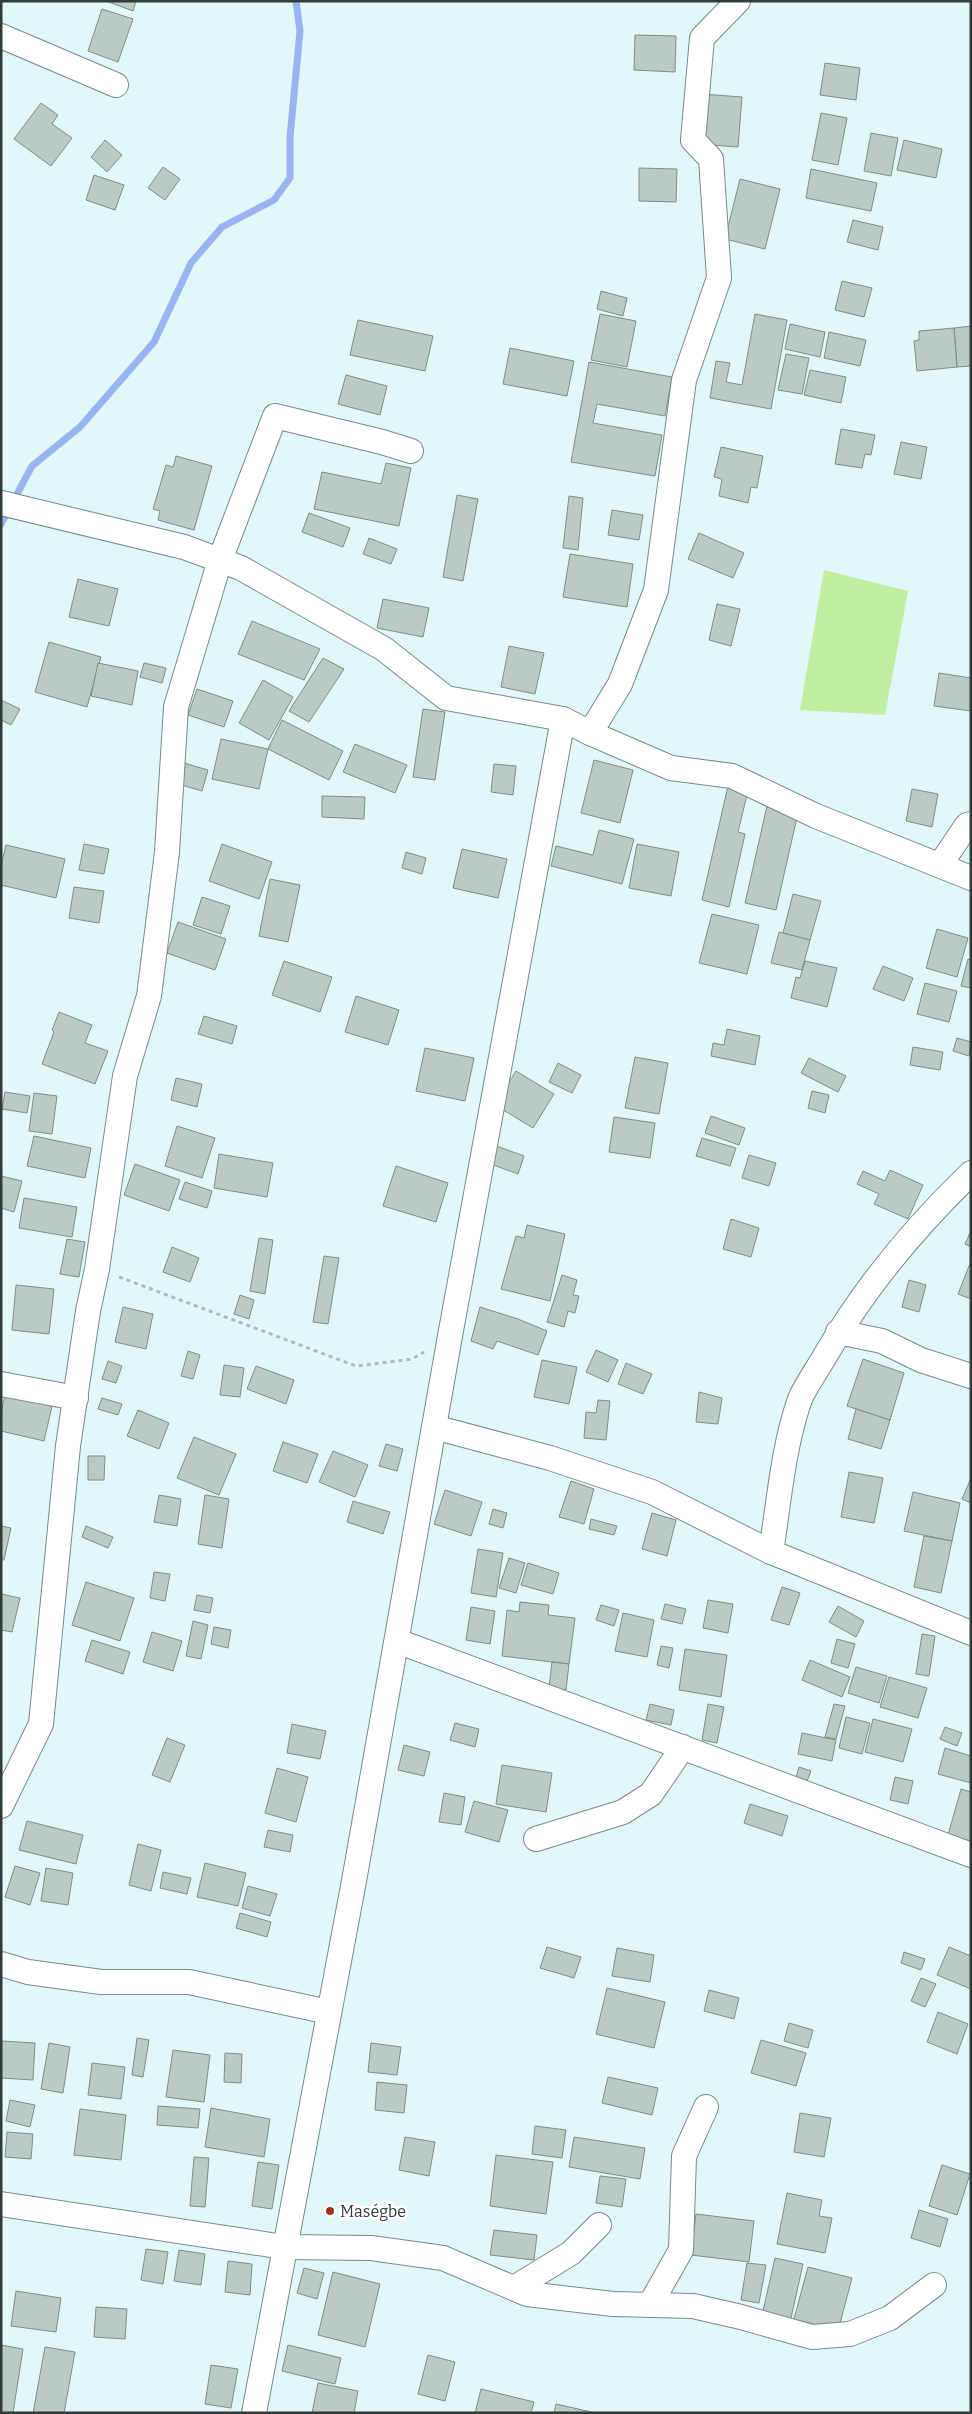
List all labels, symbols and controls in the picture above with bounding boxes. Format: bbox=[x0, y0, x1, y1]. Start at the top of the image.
place label: Maségbe bbox=[340, 2202, 406, 2221]
marker: Maségbe bbox=[324, 2205, 336, 2217]

